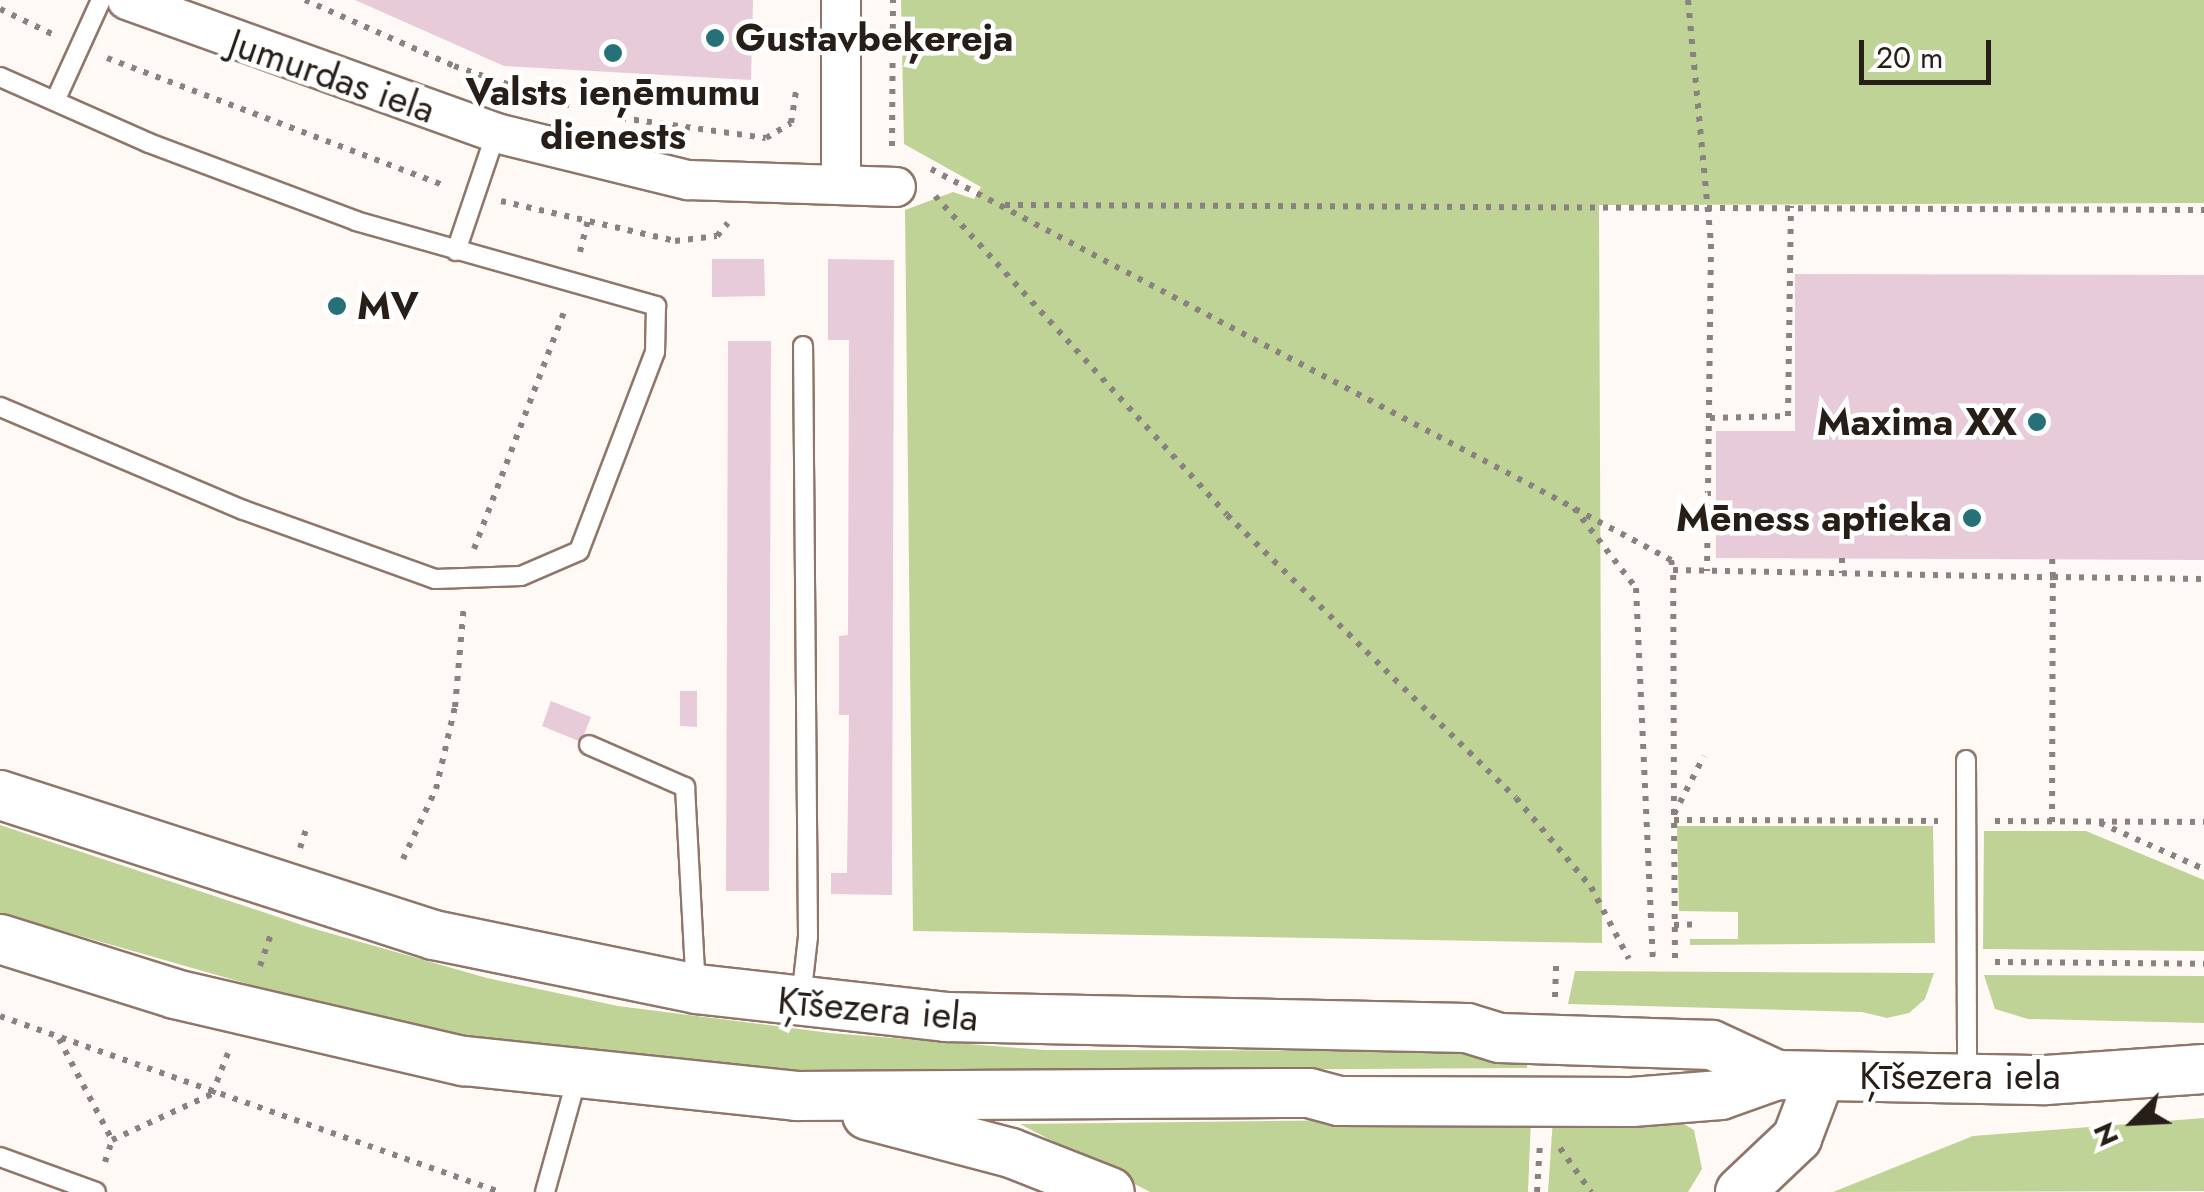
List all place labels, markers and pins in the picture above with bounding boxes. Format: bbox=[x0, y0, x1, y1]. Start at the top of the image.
place label: Gustavbeķereja bbox=[735, 15, 1014, 61]
marker: Gustavbeķereja bbox=[704, 27, 726, 49]
marker: Valsts ieņēmumu dienests bbox=[602, 42, 624, 64]
place label: Valsts ieņēmumu dienests bbox=[466, 69, 760, 158]
place label: MV bbox=[357, 283, 419, 329]
marker: MV bbox=[326, 295, 348, 317]
place label: Maxima XX bbox=[1817, 399, 2017, 445]
marker: Maxima XX bbox=[2026, 411, 2048, 433]
place label: Mēness aptieka bbox=[1676, 495, 1952, 541]
marker: Mēness aptieka bbox=[1961, 507, 1983, 529]

